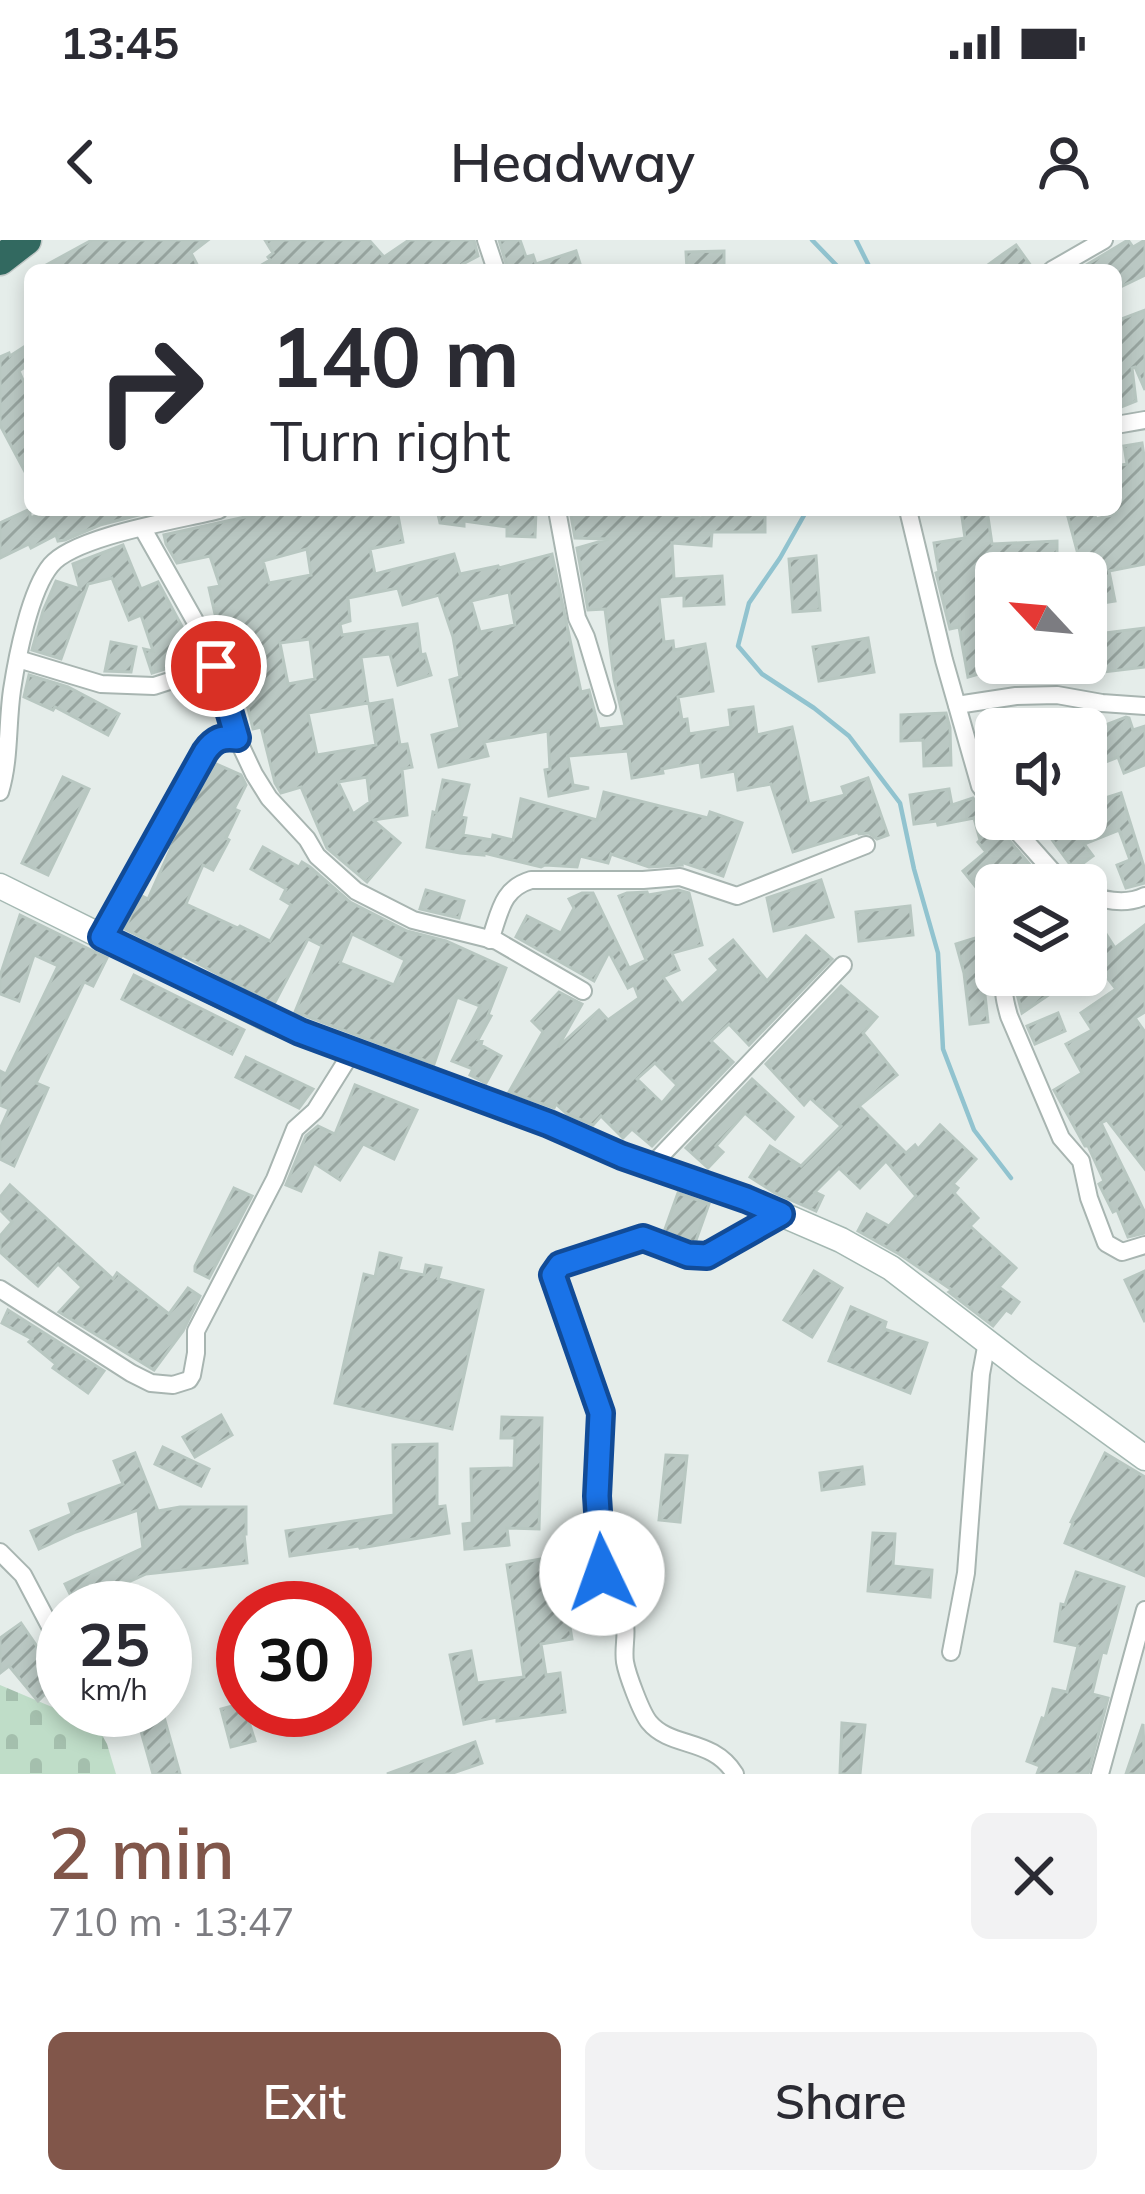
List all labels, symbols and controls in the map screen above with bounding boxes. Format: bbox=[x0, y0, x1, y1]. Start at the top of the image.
text: 13:45 bbox=[60, 14, 179, 70]
text: Headway bbox=[450, 128, 695, 196]
icon: back bbox=[48, 129, 114, 195]
icon: person bbox=[1031, 129, 1097, 195]
text: 140 m bbox=[270, 303, 520, 408]
icon: right bbox=[72, 312, 228, 468]
text: Turn right bbox=[270, 407, 511, 475]
north arrow bbox=[975, 552, 1107, 684]
map controls bbox=[975, 552, 1107, 996]
pin bbox=[165, 615, 267, 717]
icon: arrive bbox=[183, 633, 249, 699]
button: sound bbox=[975, 708, 1107, 840]
button: layers bbox=[975, 864, 1107, 996]
position arrow bbox=[539, 1510, 665, 1636]
speed limit sign: 30 bbox=[216, 1581, 372, 1737]
text: 25 bbox=[78, 1606, 150, 1681]
text: km/h bbox=[80, 1670, 148, 1708]
text: 2 min bbox=[48, 1807, 235, 1897]
button: close bbox=[971, 1813, 1097, 1939]
text: 710 m · 13:47 bbox=[48, 1897, 294, 1946]
button: Exit bbox=[48, 2032, 561, 2170]
button: Share bbox=[585, 2032, 1097, 2170]

